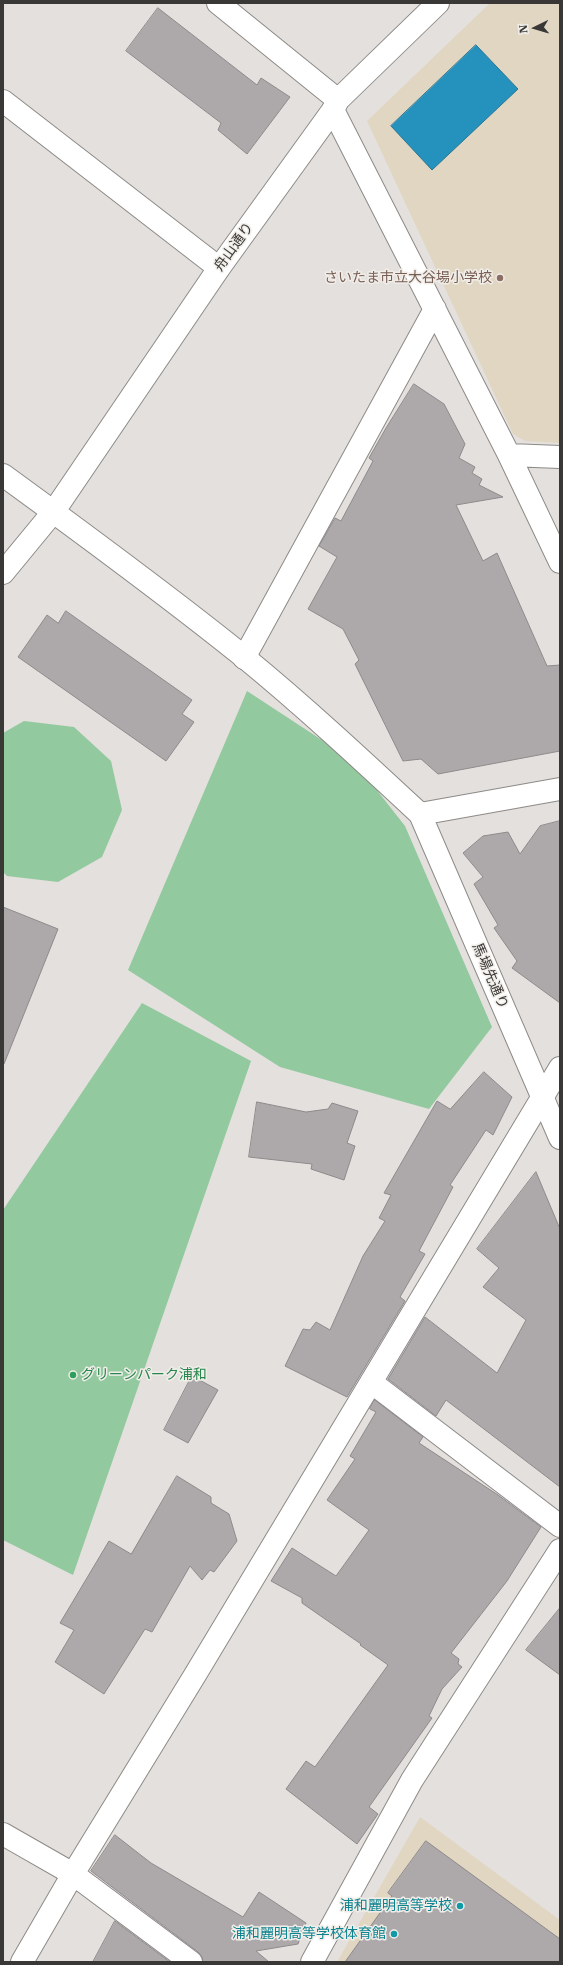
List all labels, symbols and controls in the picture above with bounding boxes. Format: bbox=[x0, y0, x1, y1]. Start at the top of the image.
north arrow bbox=[515, 8, 555, 48]
text: N bbox=[516, 24, 530, 34]
street label: 舟山通り bbox=[211, 219, 257, 275]
place label: さいたま市立大谷場小学校 bbox=[324, 270, 492, 286]
marker: さいたま市立大谷場小学校 bbox=[495, 273, 505, 283]
street label: 馬場先通り bbox=[469, 941, 511, 1011]
place label: グリーンパーク浦和 bbox=[81, 1367, 207, 1383]
marker: グリーンパーク浦和 bbox=[68, 1370, 78, 1380]
place label: 浦和麗明高等学校 bbox=[340, 1898, 452, 1914]
marker: 浦和麗明高等学校 bbox=[455, 1901, 465, 1911]
place label: 浦和麗明高等学校体育館 bbox=[232, 1926, 386, 1942]
marker: 浦和麗明高等学校体育館 bbox=[389, 1929, 399, 1939]

